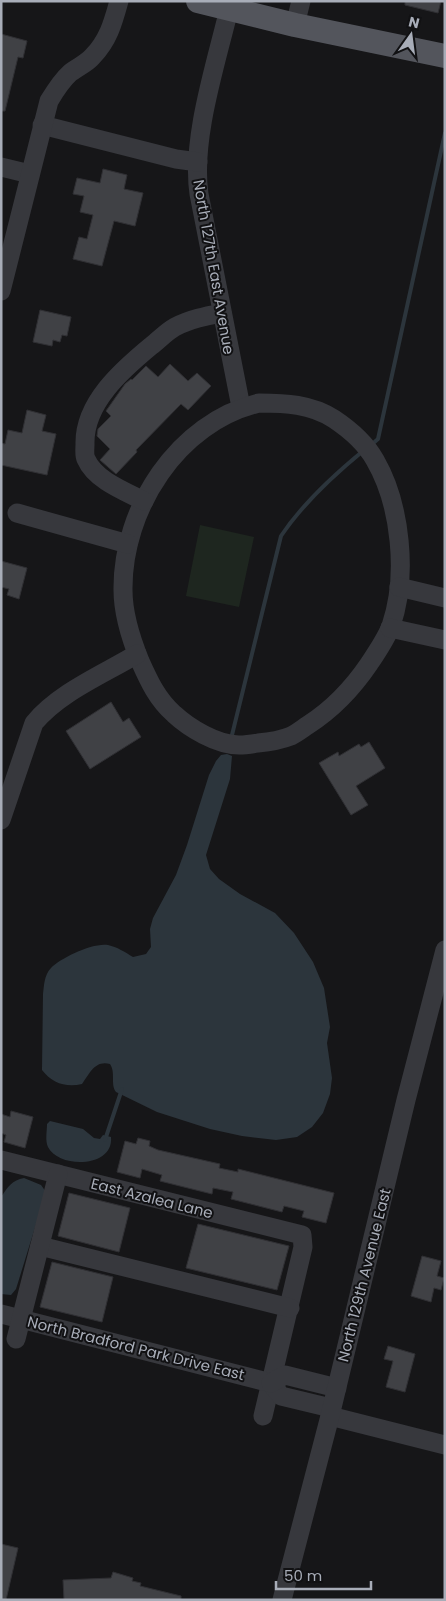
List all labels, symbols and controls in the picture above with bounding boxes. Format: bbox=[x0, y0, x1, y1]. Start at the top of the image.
north arrow bbox=[386, 10, 436, 60]
text: N bbox=[407, 11, 422, 33]
street label: North 127th East Avenue bbox=[188, 178, 240, 356]
street label: East Azalea Lane bbox=[89, 1173, 215, 1223]
street label: North 129th Avenue East bbox=[332, 1186, 396, 1364]
street label: North Bradford Park Drive East bbox=[25, 1311, 247, 1385]
scale bar bbox=[276, 1558, 371, 1590]
text: 50 m bbox=[284, 1565, 322, 1586]

